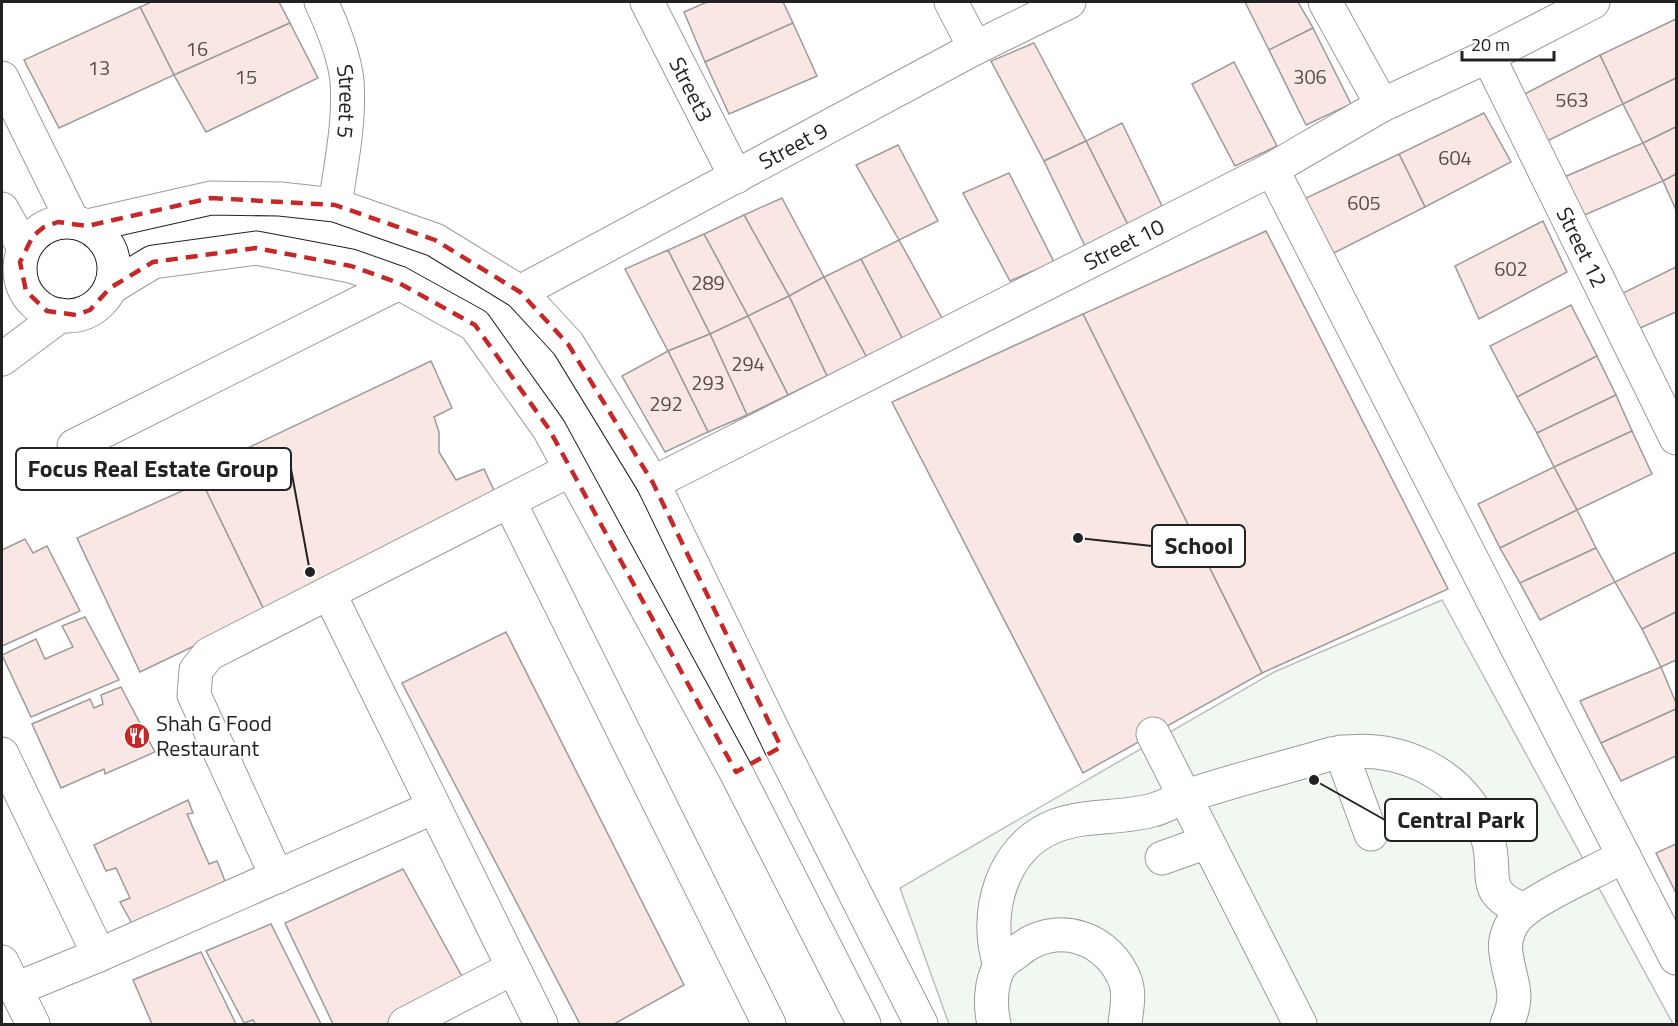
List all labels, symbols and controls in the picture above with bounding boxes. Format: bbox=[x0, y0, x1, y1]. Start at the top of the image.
scale bar bbox=[1462, 24, 1554, 62]
text: 20 m bbox=[1471, 31, 1510, 58]
house number: 16 bbox=[186, 33, 208, 64]
street label: Street3 bbox=[661, 51, 722, 128]
house number: 13 bbox=[88, 52, 110, 83]
house number: 15 bbox=[235, 61, 257, 92]
house number: 306 bbox=[1293, 61, 1327, 92]
street label: Street 5 bbox=[328, 62, 365, 140]
house number: 563 bbox=[1555, 84, 1589, 115]
street label: Street 9 bbox=[753, 113, 834, 178]
house number: 604 bbox=[1438, 142, 1472, 173]
house number: 605 bbox=[1347, 187, 1381, 218]
street label: Street 12 bbox=[1548, 201, 1616, 293]
street label: Street 10 bbox=[1078, 209, 1170, 279]
house number: 602 bbox=[1494, 253, 1528, 284]
house number: 289 bbox=[691, 267, 725, 298]
house number: 294 bbox=[731, 348, 765, 379]
house number: 293 bbox=[691, 367, 725, 398]
house number: 292 bbox=[649, 388, 683, 419]
callout: Focus Real Estate Group bbox=[16, 448, 291, 490]
text: Focus Real Estate Group bbox=[27, 450, 279, 486]
callout: School bbox=[1152, 525, 1245, 567]
text: School bbox=[1164, 527, 1234, 563]
place label: Shah G Food Restaurant bbox=[156, 706, 272, 765]
restaurant icon: Shah G Food Restaurant bbox=[122, 721, 152, 751]
callout: Central Park bbox=[1385, 799, 1537, 841]
text: Central Park bbox=[1397, 801, 1525, 837]

